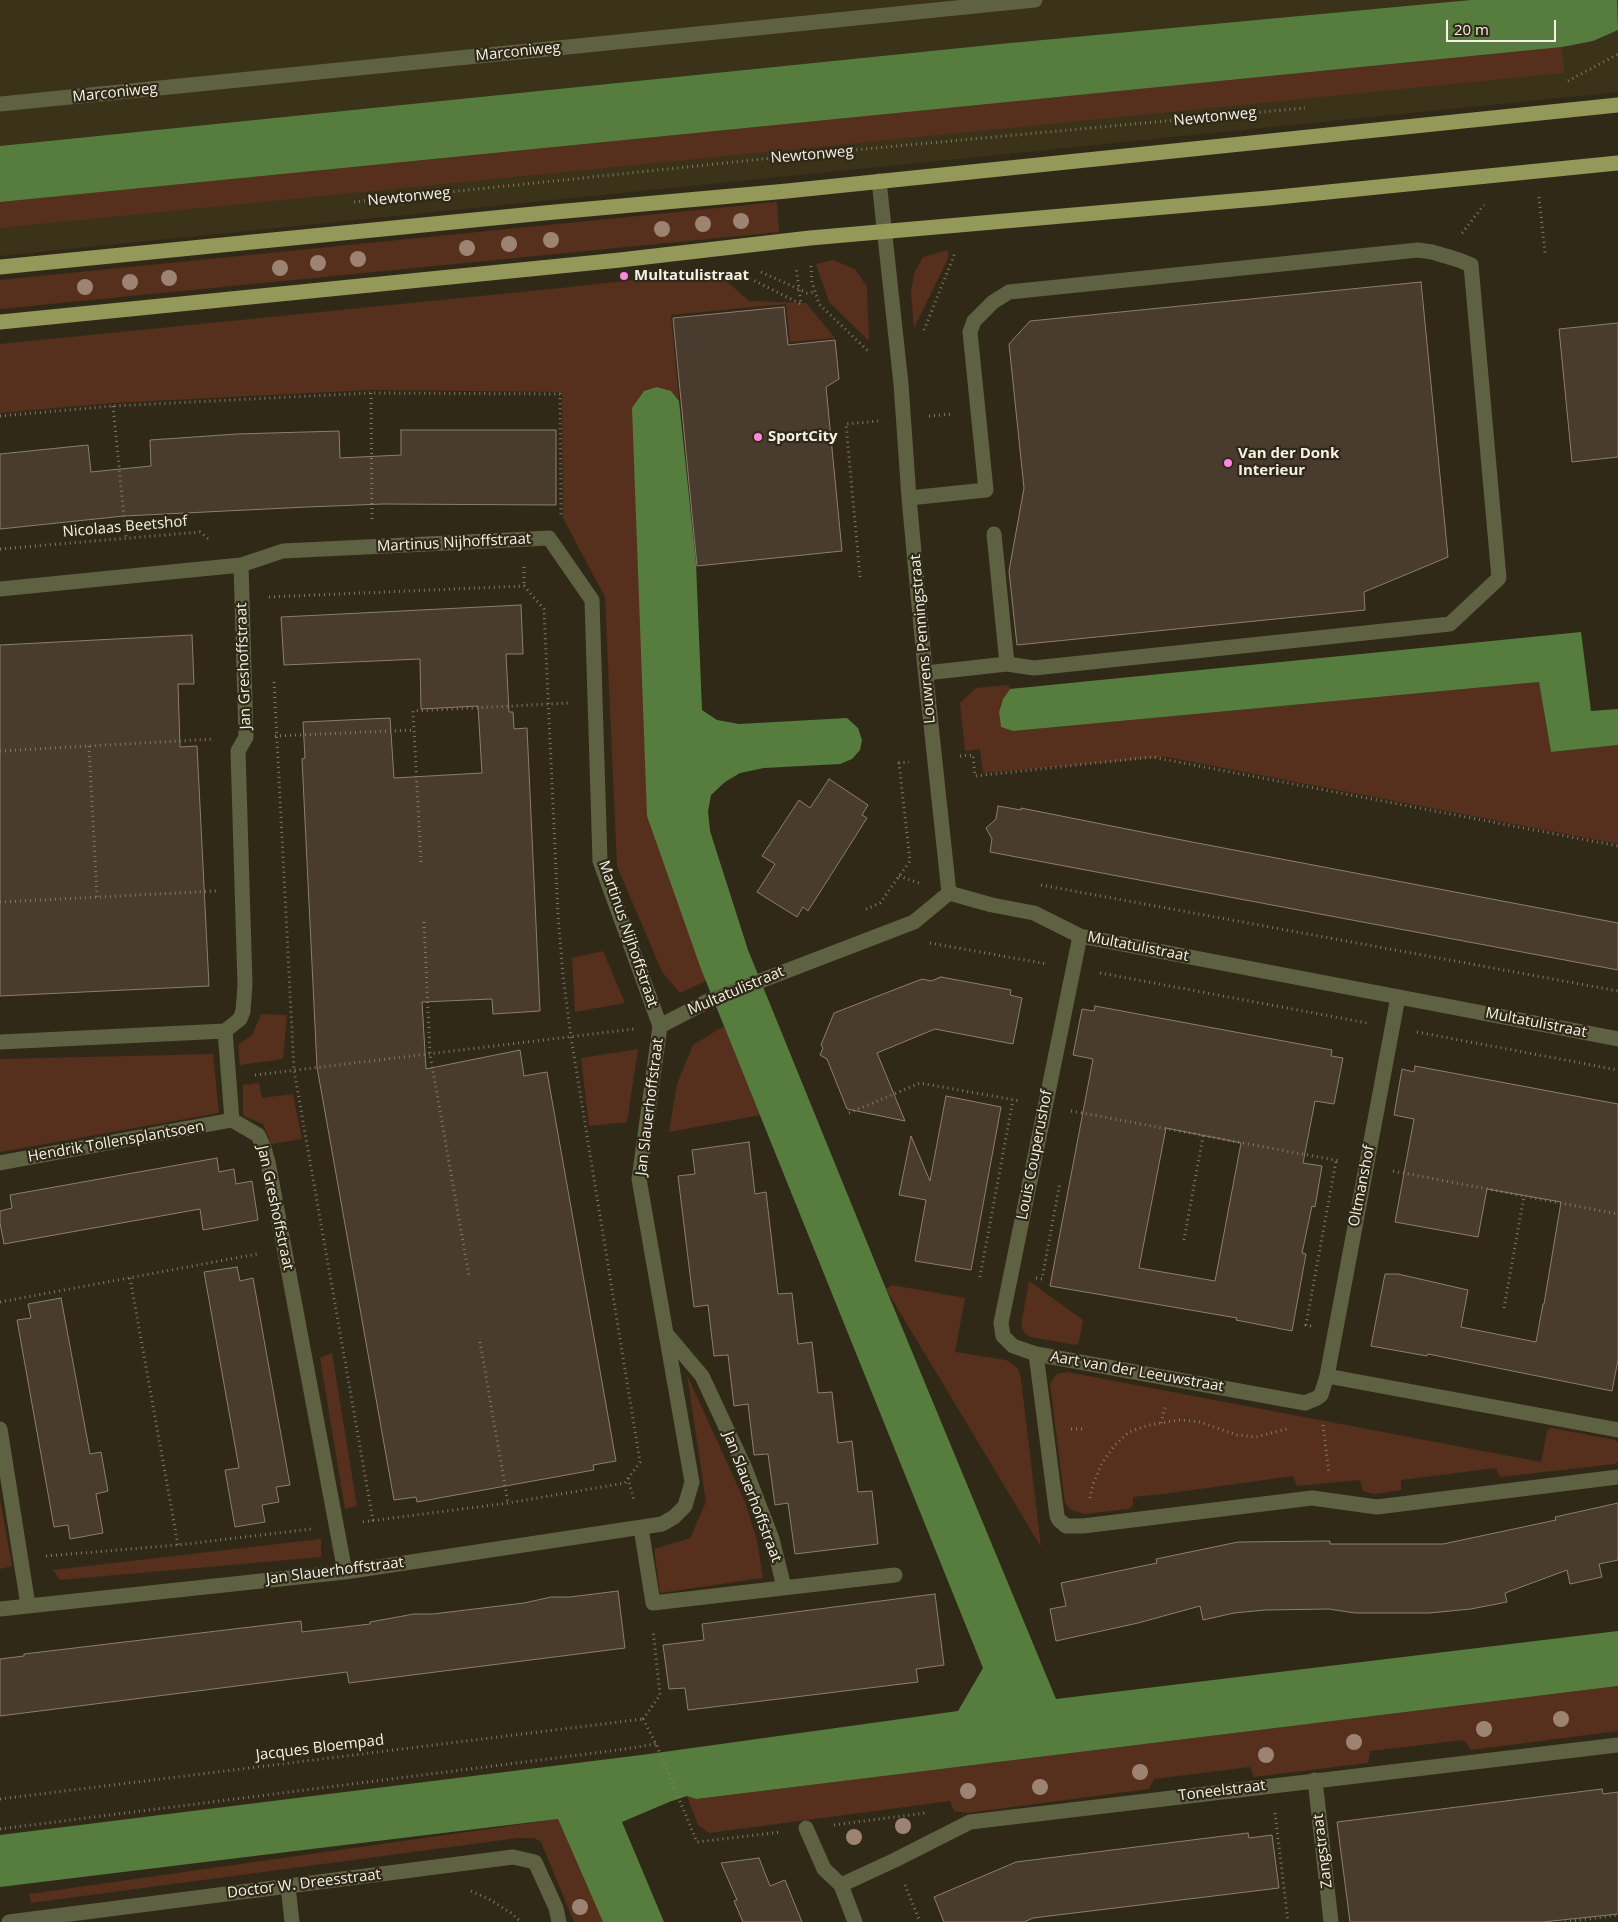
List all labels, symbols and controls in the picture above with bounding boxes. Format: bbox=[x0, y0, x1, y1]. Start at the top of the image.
scale bar bbox=[1448, 10, 1558, 42]
text: 20 m bbox=[1454, 19, 1489, 39]
street label: Marconiweg bbox=[475, 39, 561, 65]
street label: Marconiweg bbox=[72, 80, 158, 106]
street label: Newtonweg bbox=[1173, 104, 1257, 130]
street label: Newtonweg bbox=[770, 142, 854, 168]
street label: Newtonweg bbox=[367, 184, 451, 210]
place label: Multatulistraat bbox=[634, 267, 749, 285]
marker: Multatulistraat bbox=[618, 270, 630, 282]
place label: SportCity bbox=[768, 428, 838, 446]
marker: SportCity bbox=[752, 431, 764, 443]
place label: Van der Donk Interieur bbox=[1238, 445, 1339, 480]
marker: Van der Donk Interieur bbox=[1222, 457, 1234, 469]
street label: Nicolaas Beetshof bbox=[62, 513, 188, 541]
street label: Martinus Nijhoffstraat bbox=[376, 530, 532, 556]
street label: Louwrens Penningstraat bbox=[907, 553, 939, 725]
street label: Jan Greshoffstraat bbox=[233, 602, 255, 730]
street label: Martinus Nijhoffstraat bbox=[594, 858, 662, 1010]
street label: Multatulistraat bbox=[1086, 928, 1190, 966]
street label: Multatulistraat bbox=[685, 963, 787, 1019]
street label: Multatulistraat bbox=[1484, 1004, 1588, 1042]
street label: Jan Slauerhoffstraat bbox=[633, 1037, 667, 1177]
street label: Louis Couperushof bbox=[1014, 1089, 1056, 1221]
street label: Hendrik Tollensplantsoen bbox=[26, 1118, 206, 1166]
street label: Jan Greshoffstraat bbox=[253, 1144, 297, 1272]
street label: Oltmanshof bbox=[1345, 1144, 1379, 1228]
street label: Aart van der Leeuwstraat bbox=[1049, 1348, 1225, 1396]
street label: Jan Slauerhoffstraat bbox=[719, 1429, 785, 1565]
street label: Jan Slauerhoffstraat bbox=[265, 1554, 405, 1588]
street label: Jacques Bloempad bbox=[255, 1731, 385, 1765]
street label: Toneelstraat bbox=[1177, 1777, 1267, 1805]
street label: Zangstraat bbox=[1310, 1813, 1336, 1889]
street label: Doctor W. Dreesstraat bbox=[226, 1866, 382, 1902]

